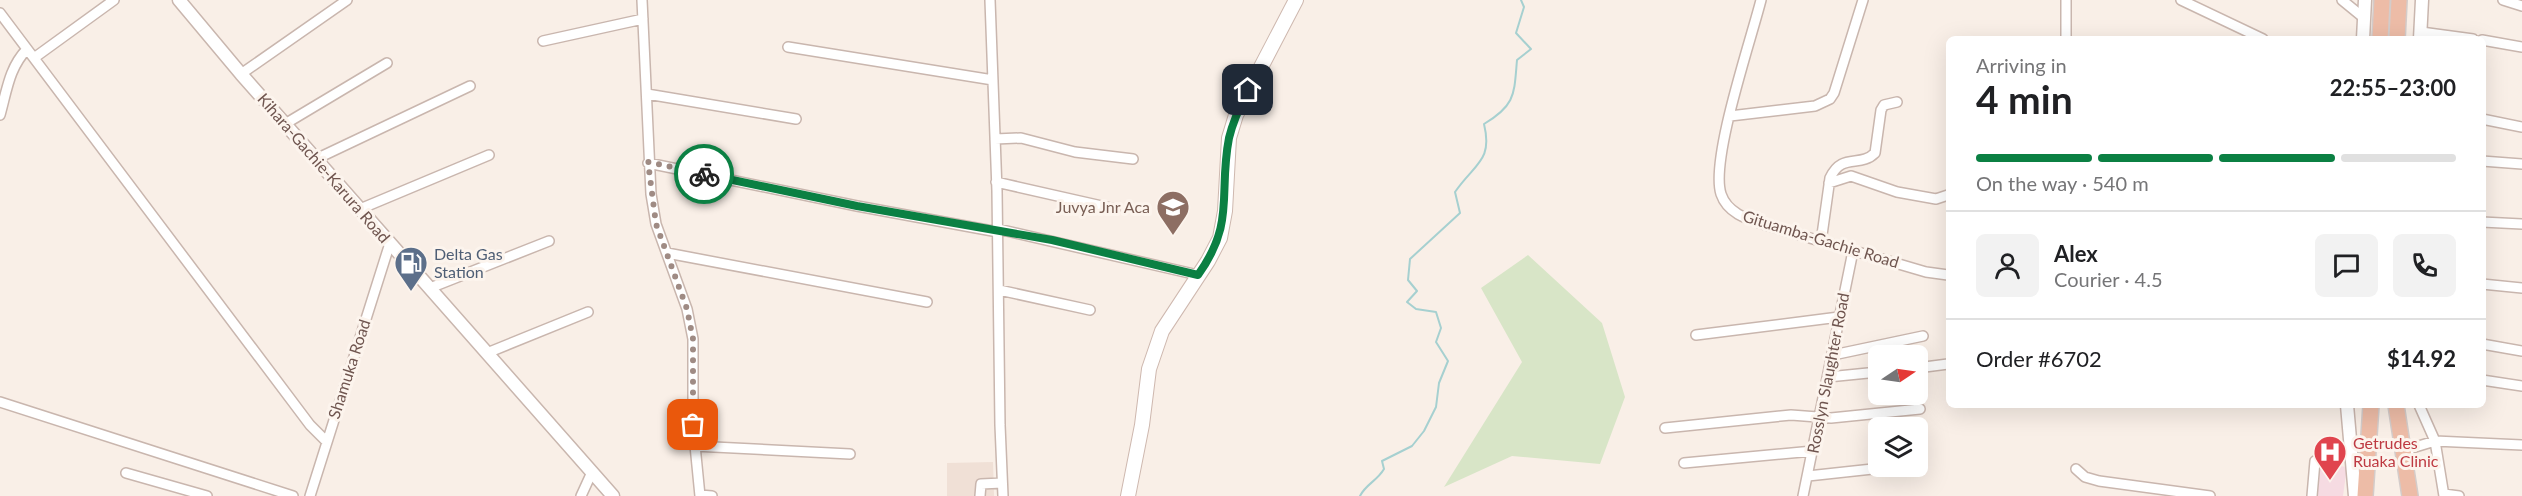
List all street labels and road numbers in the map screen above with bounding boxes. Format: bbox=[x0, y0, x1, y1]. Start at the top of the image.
street label: Kihara-Gachie-Karura Road bbox=[254, 89, 394, 246]
street label: Gituamba-Gachie Road bbox=[1741, 206, 1901, 271]
street label: Rosslyn Slaughter Road bbox=[1803, 291, 1852, 455]
street label: Shamuka Road bbox=[324, 317, 374, 421]

